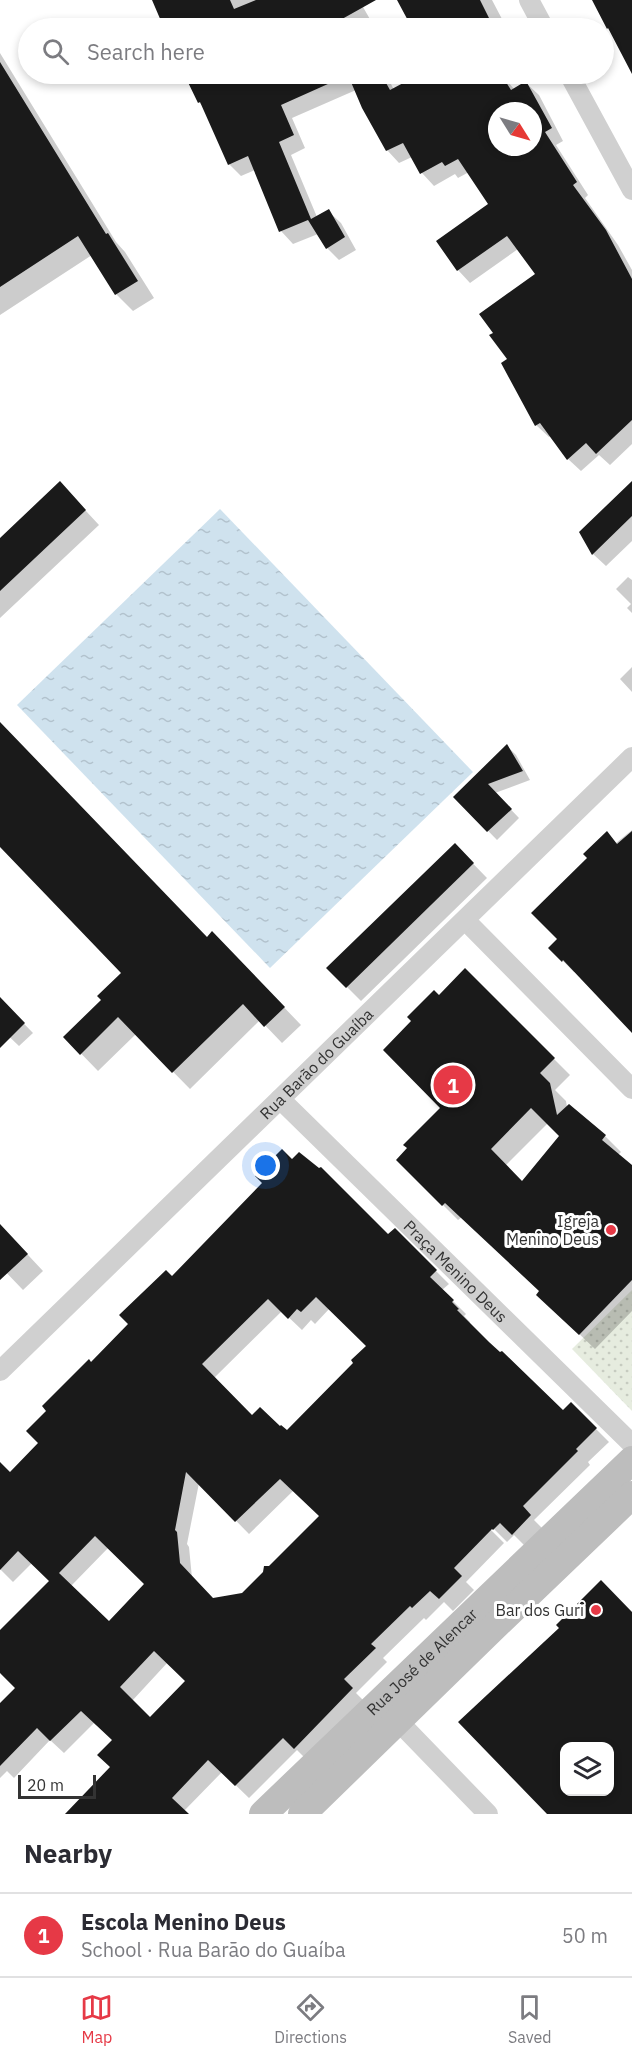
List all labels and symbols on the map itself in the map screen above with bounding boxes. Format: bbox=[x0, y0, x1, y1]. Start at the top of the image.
north arrow bbox=[488, 102, 542, 156]
street label: Rua Barão do Guaíba bbox=[255, 1004, 378, 1123]
pin: 1 bbox=[434, 1062, 472, 1108]
your location bbox=[251, 1151, 280, 1180]
place label: Igreja Menino Deus bbox=[506, 1211, 599, 1249]
street label: Praça Menino Deus bbox=[400, 1216, 512, 1326]
marker: Igreja Menino Deus bbox=[604, 1223, 618, 1237]
place label: Bar dos Guri bbox=[495, 1600, 584, 1620]
marker: Bar dos Guri bbox=[589, 1603, 603, 1617]
street label: Rua José de Alencar bbox=[362, 1604, 481, 1719]
scale bar bbox=[18, 1772, 96, 1800]

